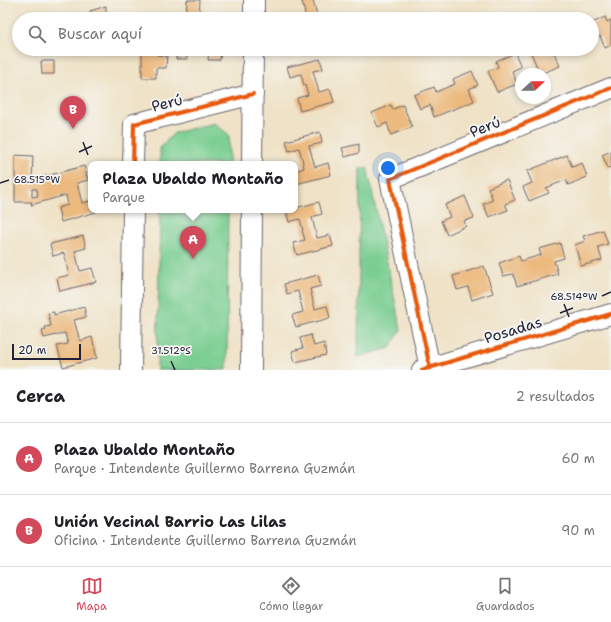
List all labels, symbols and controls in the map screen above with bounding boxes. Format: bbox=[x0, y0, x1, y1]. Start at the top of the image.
search box bbox=[12, 12, 599, 56]
icon: search bbox=[26, 23, 48, 45]
text: Buscar aquí bbox=[58, 24, 142, 44]
north arrow bbox=[515, 68, 551, 104]
street label: Perú bbox=[149, 89, 185, 117]
pin: B bbox=[60, 96, 86, 129]
street label: Perú bbox=[467, 112, 503, 142]
your location bbox=[378, 158, 398, 178]
popup bbox=[88, 161, 298, 213]
text: Plaza Ubaldo Montaño bbox=[103, 169, 283, 189]
text: 68.515°W bbox=[14, 173, 61, 186]
text: Parque bbox=[103, 189, 145, 206]
pin: A bbox=[180, 226, 206, 259]
text: 68.514°W bbox=[550, 290, 598, 303]
street label: Posadas bbox=[481, 312, 545, 348]
scale bar bbox=[12, 342, 81, 361]
text: 20 m bbox=[18, 343, 46, 358]
text: 31.512°S bbox=[151, 344, 191, 357]
text: Cerca bbox=[16, 385, 65, 407]
text: 2 resultados bbox=[516, 388, 595, 405]
text: Plaza Ubaldo Montaño bbox=[54, 440, 235, 460]
text: A bbox=[24, 450, 34, 467]
text: 60 m bbox=[562, 450, 595, 467]
text: Parque · Intendente Guillermo Barrena Guzmán bbox=[54, 460, 355, 477]
text: Unión Vecinal Barrio Las Lilas bbox=[54, 512, 286, 532]
text: B bbox=[25, 522, 33, 539]
text: 90 m bbox=[561, 522, 595, 539]
text: Oficina · Intendente Guillermo Barrena Guzmán bbox=[54, 532, 356, 549]
tab: Mapa bbox=[76, 575, 107, 614]
tab: Cómo llegar bbox=[259, 575, 323, 614]
tab: Guardados bbox=[476, 575, 535, 614]

